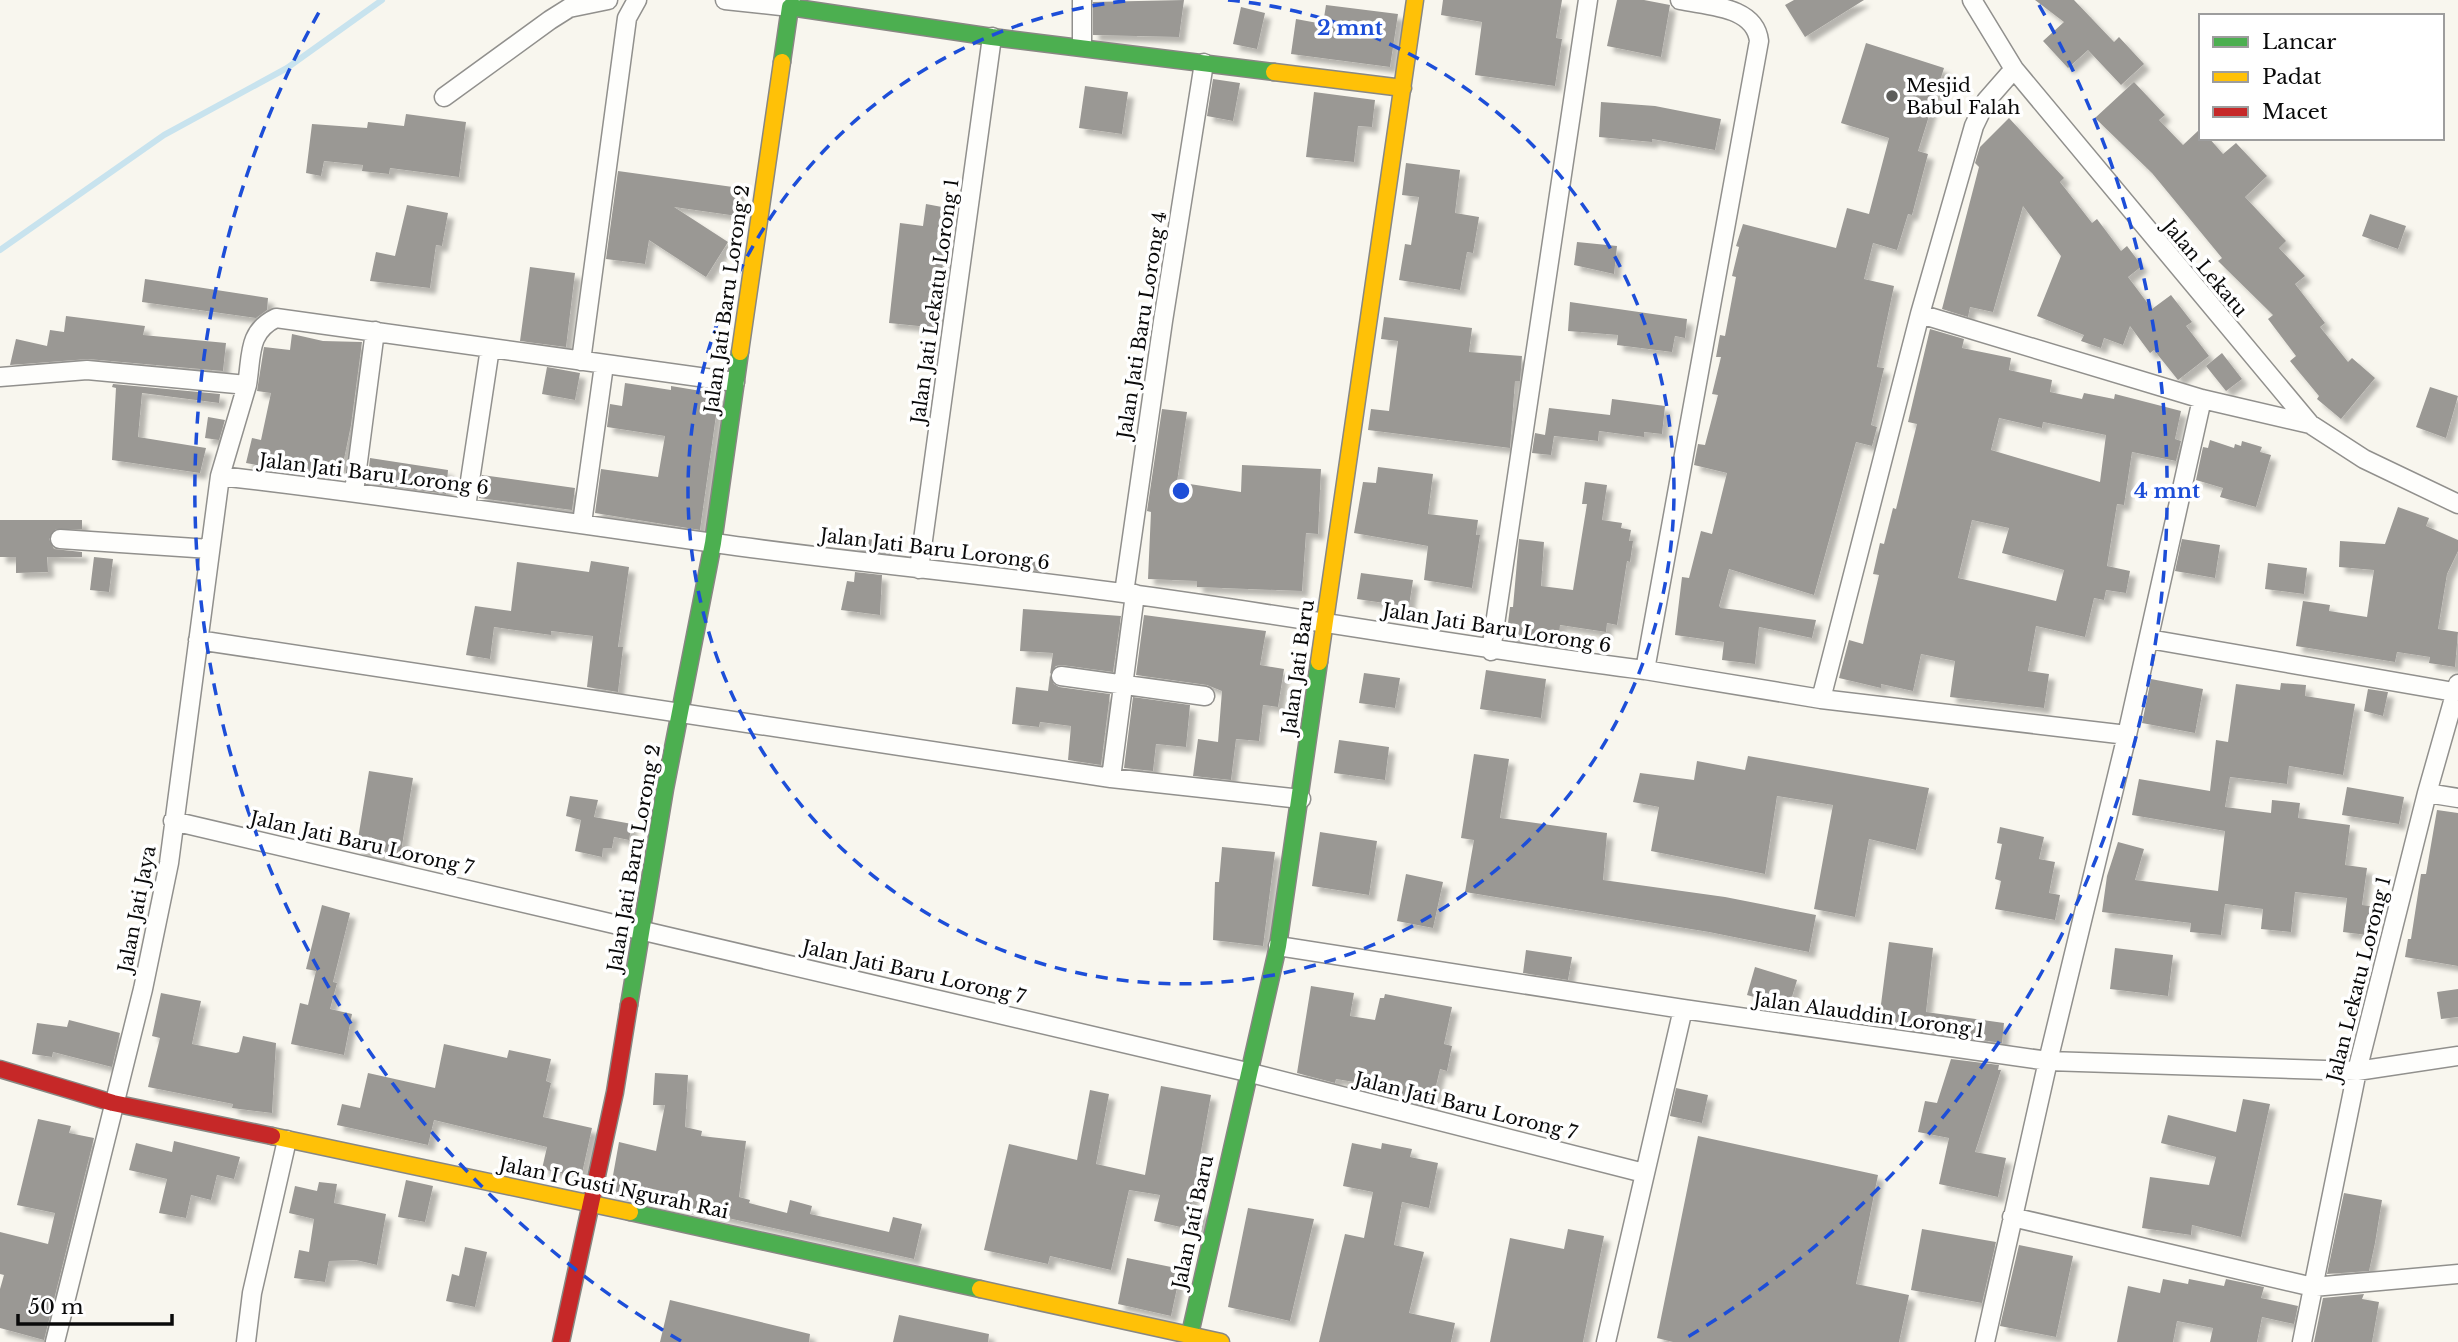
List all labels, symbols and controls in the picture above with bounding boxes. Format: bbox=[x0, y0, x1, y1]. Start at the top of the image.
legend bbox=[2199, 14, 2444, 140]
text: 2 mnt bbox=[1317, 15, 1383, 41]
text: Lancar bbox=[2262, 29, 2336, 55]
text: Padat bbox=[2262, 64, 2322, 90]
place label: Mesjid Babul Falah bbox=[1906, 74, 2020, 119]
marker: Mesjid Babul Falah bbox=[1884, 88, 1900, 104]
text: Macet bbox=[2262, 99, 2328, 125]
street label: Jalan Jati Lekatu Lorong 1 bbox=[906, 177, 964, 428]
street label: Jalan Jati Baru Lorong 2 bbox=[699, 183, 754, 418]
street label: Jalan Jati Baru Lorong 4 bbox=[1112, 210, 1171, 443]
street label: Jalan Lekatu bbox=[2156, 213, 2252, 321]
street label: Jalan Jati Baru Lorong 6 bbox=[255, 448, 490, 499]
text: 4 mnt bbox=[2134, 478, 2200, 504]
centre of rings bbox=[1169, 479, 1193, 503]
street label: Jalan Jati Baru Lorong 6 bbox=[816, 523, 1051, 574]
street label: Jalan Jati Baru bbox=[1277, 598, 1319, 739]
street label: Jalan Jati Baru Lorong 6 bbox=[1378, 598, 1613, 657]
street label: Jalan Jati Baru Lorong 2 bbox=[602, 743, 665, 976]
street label: Jalan Jati Baru Lorong 7 bbox=[245, 805, 476, 880]
street label: Jalan Jati Jaya bbox=[113, 843, 161, 977]
street label: Jalan Lekatu Lorong 1 bbox=[2322, 874, 2396, 1087]
street label: Jalan Jati Baru Lorong 7 bbox=[797, 934, 1028, 1009]
street label: Jalan Alauddin Lorong 1 bbox=[1749, 987, 1986, 1043]
street label: Jalan Jati Baru Lorong 7 bbox=[1350, 1067, 1580, 1145]
street label: Jalan I Gusti Ngurah Rai bbox=[494, 1152, 731, 1224]
street label: Jalan Jati Baru bbox=[1167, 1153, 1218, 1294]
scale bar bbox=[18, 1282, 172, 1326]
text: 50 m bbox=[28, 1294, 84, 1320]

